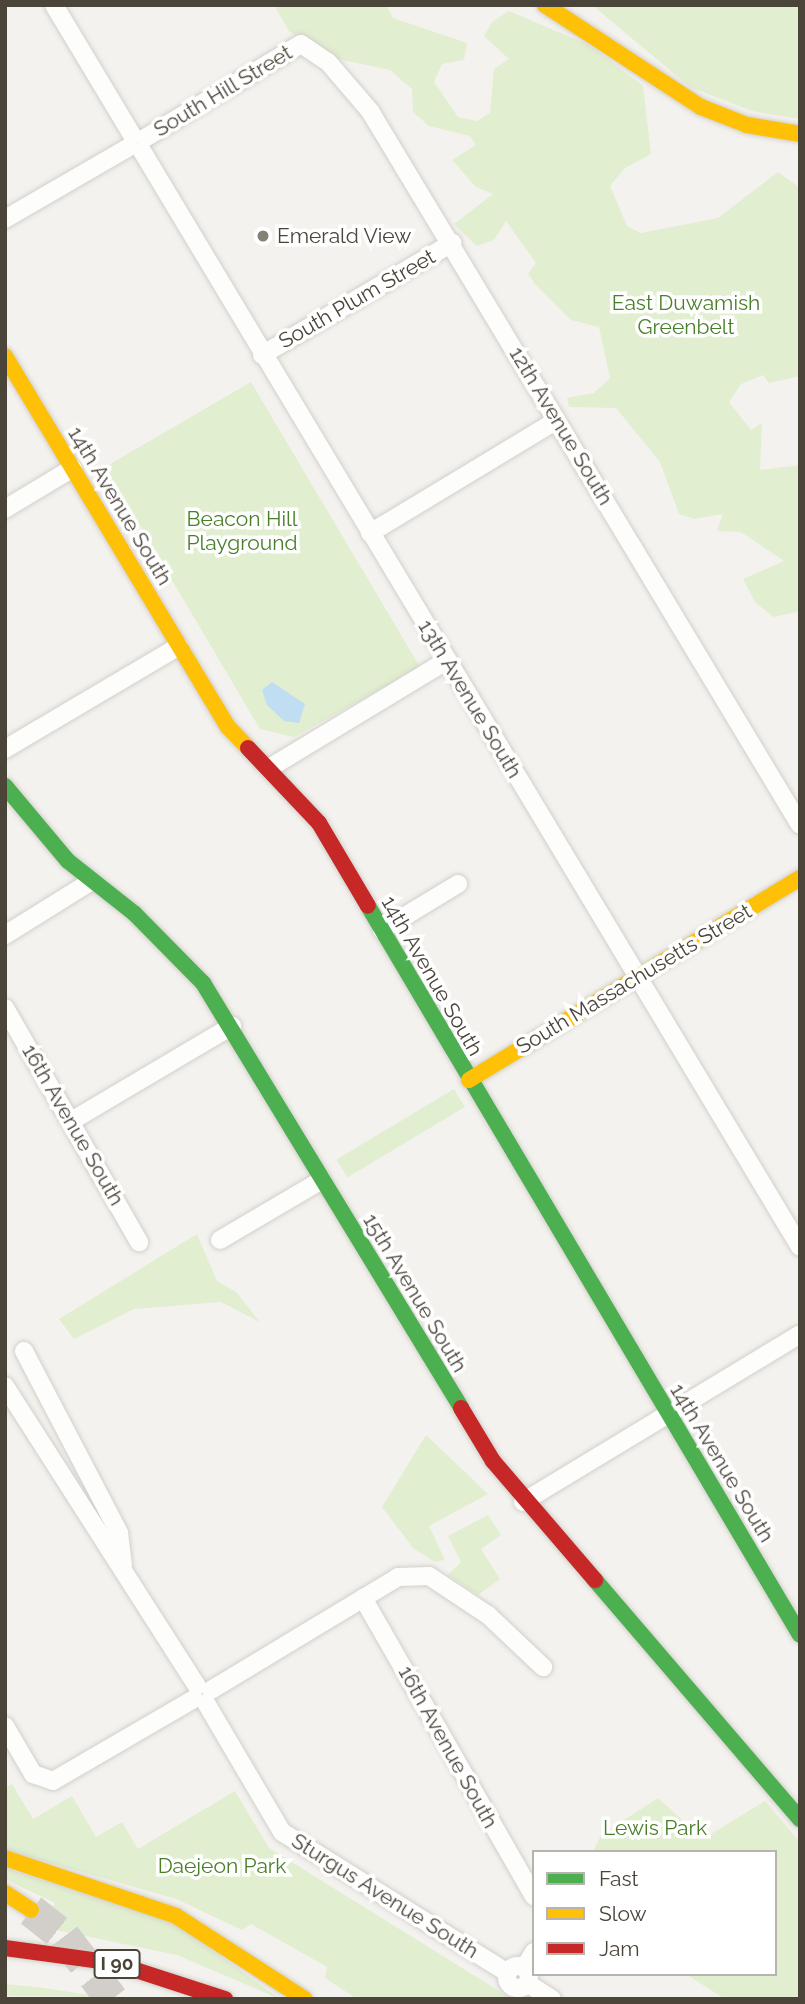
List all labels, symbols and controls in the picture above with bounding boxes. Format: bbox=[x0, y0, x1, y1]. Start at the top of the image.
street label: South Hill Street bbox=[149, 40, 297, 142]
place label: Emerald View bbox=[277, 223, 412, 249]
marker: Emerald View bbox=[255, 228, 271, 244]
street label: South Plum Street bbox=[274, 244, 440, 354]
park label: East Duwamish Greenbelt bbox=[612, 290, 760, 340]
street label: 12th Avenue South bbox=[504, 342, 618, 510]
street label: 14th Avenue South bbox=[63, 422, 177, 590]
park label: Beacon Hill Playground bbox=[186, 506, 298, 556]
street label: 13th Avenue South bbox=[413, 615, 527, 783]
street label: 14th Avenue South bbox=[376, 891, 488, 1061]
street label: South Massachusetts Street bbox=[512, 899, 756, 1059]
street label: 16th Avenue South bbox=[17, 1040, 129, 1210]
street label: 15th Avenue South bbox=[358, 1209, 472, 1377]
street label: 14th Avenue South bbox=[665, 1379, 779, 1547]
street label: 16th Avenue South bbox=[393, 1661, 503, 1833]
park label: Lewis Park bbox=[603, 1815, 707, 1841]
street label: Sturgus Avenue South bbox=[287, 1828, 483, 1964]
legend bbox=[532, 1850, 777, 1976]
park label: Daejeon Park bbox=[158, 1853, 286, 1879]
text: Fast bbox=[599, 1866, 639, 1891]
text: Slow bbox=[599, 1901, 647, 1926]
text: Jam bbox=[599, 1936, 640, 1961]
road number: I 90 bbox=[92, 1948, 142, 1980]

